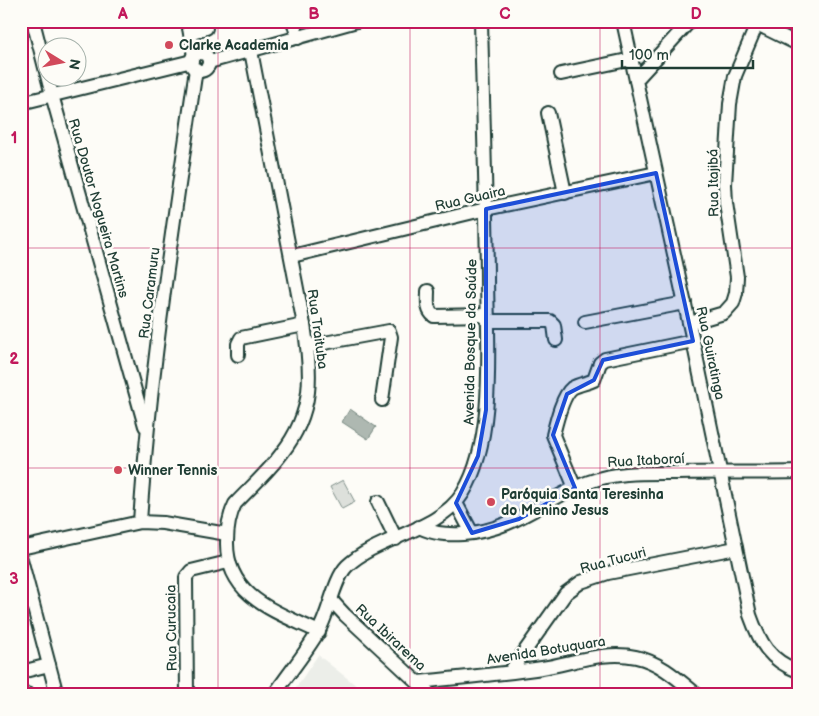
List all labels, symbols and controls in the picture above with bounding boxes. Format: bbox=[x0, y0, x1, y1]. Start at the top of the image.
text: A bbox=[117, 5, 128, 24]
text: B bbox=[308, 5, 320, 24]
text: C bbox=[499, 5, 511, 24]
text: D bbox=[690, 5, 702, 24]
place label: Clarke Academia bbox=[179, 37, 289, 54]
north arrow bbox=[38, 38, 88, 88]
scale bar bbox=[622, 38, 753, 70]
marker: Clarke Academia bbox=[163, 39, 175, 51]
text: 100 m bbox=[629, 46, 669, 65]
text: N bbox=[65, 58, 84, 71]
street label: Rua Doutor Nogueira Martins bbox=[65, 117, 132, 300]
text: 1 bbox=[11, 129, 17, 148]
street label: Rua Itajibá bbox=[704, 149, 723, 217]
street label: Rua Guaira bbox=[433, 182, 507, 215]
street label: Rua Caramuru bbox=[135, 246, 164, 340]
street label: Avenida Bosque da Saúde bbox=[461, 259, 480, 425]
street label: Rua Traituba bbox=[303, 288, 332, 370]
street label: Rua Guiratinga bbox=[692, 305, 729, 402]
text: 2 bbox=[9, 350, 19, 369]
street label: Rua Itaboraí bbox=[607, 450, 686, 471]
place label: Winner Tennis bbox=[128, 462, 217, 479]
marker: Winner Tennis bbox=[112, 464, 124, 476]
place label: Paróquia Santa Teresinha do Menino Jesus bbox=[501, 486, 664, 519]
marker: Paróquia Santa Teresinha do Menino Jesus bbox=[485, 496, 497, 508]
street label: Rua Tucuri bbox=[578, 544, 648, 577]
text: 3 bbox=[9, 570, 19, 589]
street label: Rua Curucaia bbox=[162, 584, 181, 671]
street label: Rua Ibirarema bbox=[352, 600, 430, 674]
street label: Avenida Botuquara bbox=[486, 633, 607, 668]

